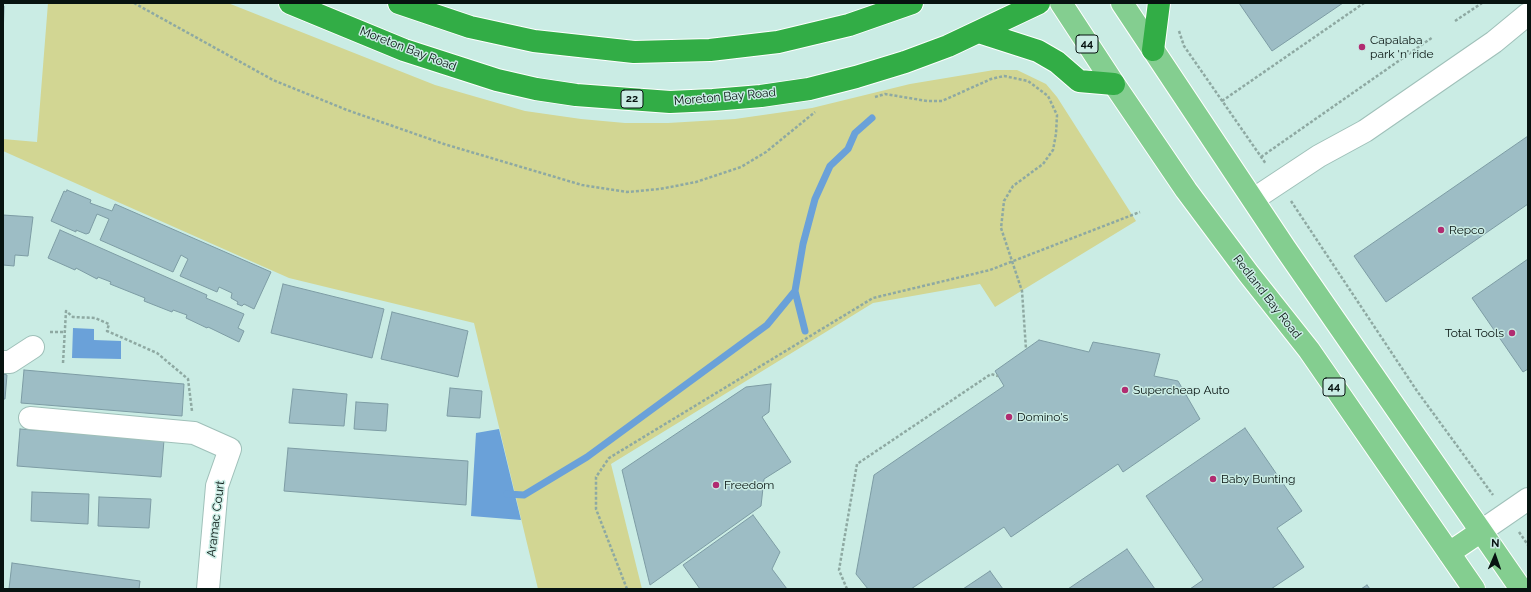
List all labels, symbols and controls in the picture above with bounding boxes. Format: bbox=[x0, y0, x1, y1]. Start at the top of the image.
street label: Moreton Bay Road bbox=[358, 24, 458, 74]
place label: Capalaba park 'n' ride bbox=[1370, 33, 1434, 61]
road number: 44 bbox=[1076, 35, 1098, 53]
marker: Capalaba park 'n' ride bbox=[1357, 42, 1367, 52]
street label: Moreton Bay Road bbox=[673, 85, 777, 109]
road number: 22 bbox=[621, 90, 643, 108]
place label: Repco bbox=[1449, 223, 1485, 237]
marker: Repco bbox=[1436, 225, 1446, 235]
street label: Redland Bay Road bbox=[1230, 252, 1304, 342]
place label: Total Tools bbox=[1445, 326, 1504, 340]
marker: Total Tools bbox=[1507, 328, 1517, 338]
road number: 44 bbox=[1323, 378, 1345, 396]
place label: Supercheap Auto bbox=[1133, 383, 1230, 397]
marker: Supercheap Auto bbox=[1120, 385, 1130, 395]
place label: Domino's bbox=[1017, 410, 1068, 424]
marker: Domino's bbox=[1004, 412, 1014, 422]
place label: Baby Bunting bbox=[1221, 472, 1295, 486]
marker: Baby Bunting bbox=[1208, 474, 1218, 484]
place label: Freedom bbox=[724, 478, 774, 492]
street label: Aramac Court bbox=[204, 480, 228, 558]
marker: Freedom bbox=[711, 480, 721, 490]
north arrow bbox=[1475, 536, 1515, 576]
text: N bbox=[1491, 537, 1500, 550]

